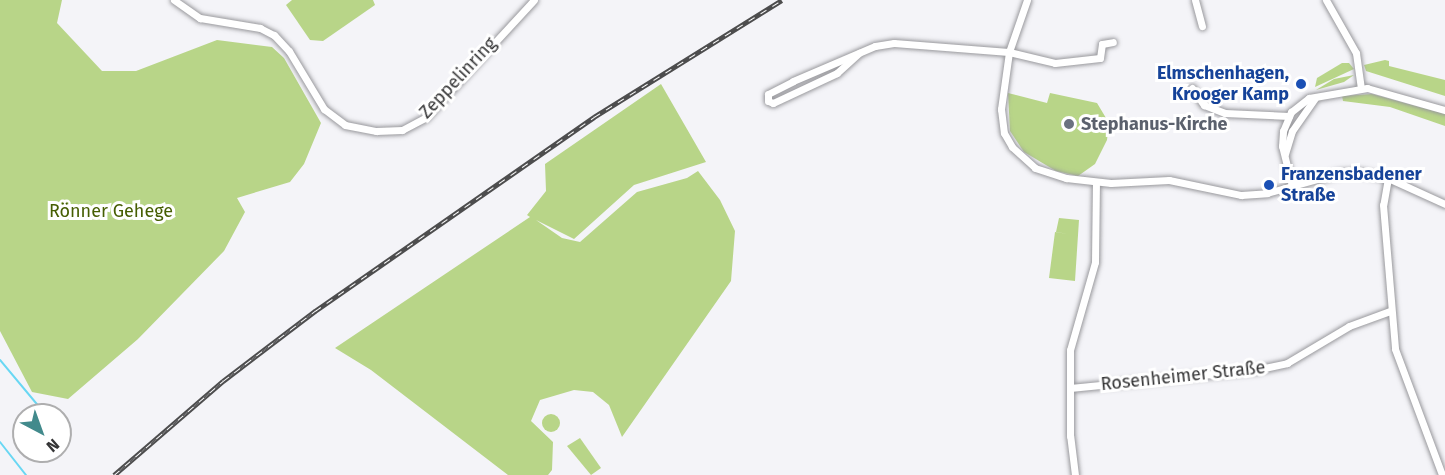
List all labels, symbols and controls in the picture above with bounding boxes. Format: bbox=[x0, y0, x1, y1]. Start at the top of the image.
street label: Zeppelinring bbox=[415, 33, 501, 123]
place label: Elmschenhagen, Krooger Kamp bbox=[1157, 63, 1289, 106]
marker: Elmschenhagen, Krooger Kamp bbox=[1294, 77, 1308, 91]
place label: Stephanus-Kirche bbox=[1081, 113, 1227, 135]
marker: Stephanus-Kirche bbox=[1062, 117, 1076, 131]
place label: Franzensbadener Straße bbox=[1281, 164, 1422, 207]
marker: Franzensbadener Straße bbox=[1262, 178, 1276, 192]
park label: Rönner Gehege bbox=[49, 200, 173, 222]
street label: Rosenheimer Straße bbox=[1100, 357, 1266, 395]
north arrow bbox=[12, 403, 72, 463]
text: N bbox=[43, 435, 63, 456]

